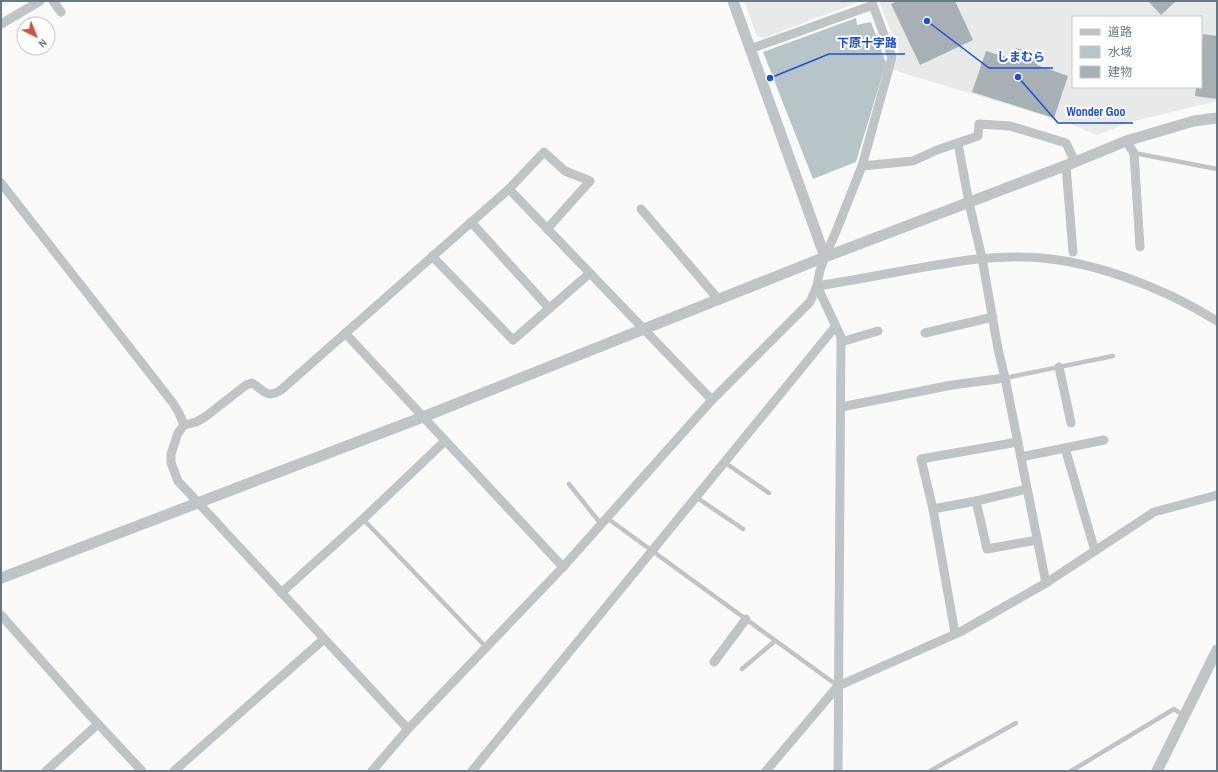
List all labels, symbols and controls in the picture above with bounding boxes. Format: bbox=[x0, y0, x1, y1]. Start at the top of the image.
north arrow bbox=[16, 16, 56, 56]
legend bbox=[1072, 16, 1202, 88]
text: 道路 bbox=[1108, 24, 1132, 40]
callout: 下原十字路 bbox=[829, 30, 905, 54]
text: 下原十字路 bbox=[837, 35, 897, 51]
text: N bbox=[36, 36, 50, 51]
callout: しまむら bbox=[989, 44, 1053, 68]
text: 水域 bbox=[1108, 44, 1132, 60]
text: しまむら bbox=[997, 49, 1045, 65]
text: 建物 bbox=[1108, 64, 1132, 80]
callout: Wonder Goo bbox=[1058, 99, 1133, 123]
text: Wonder Goo bbox=[1067, 104, 1125, 120]

